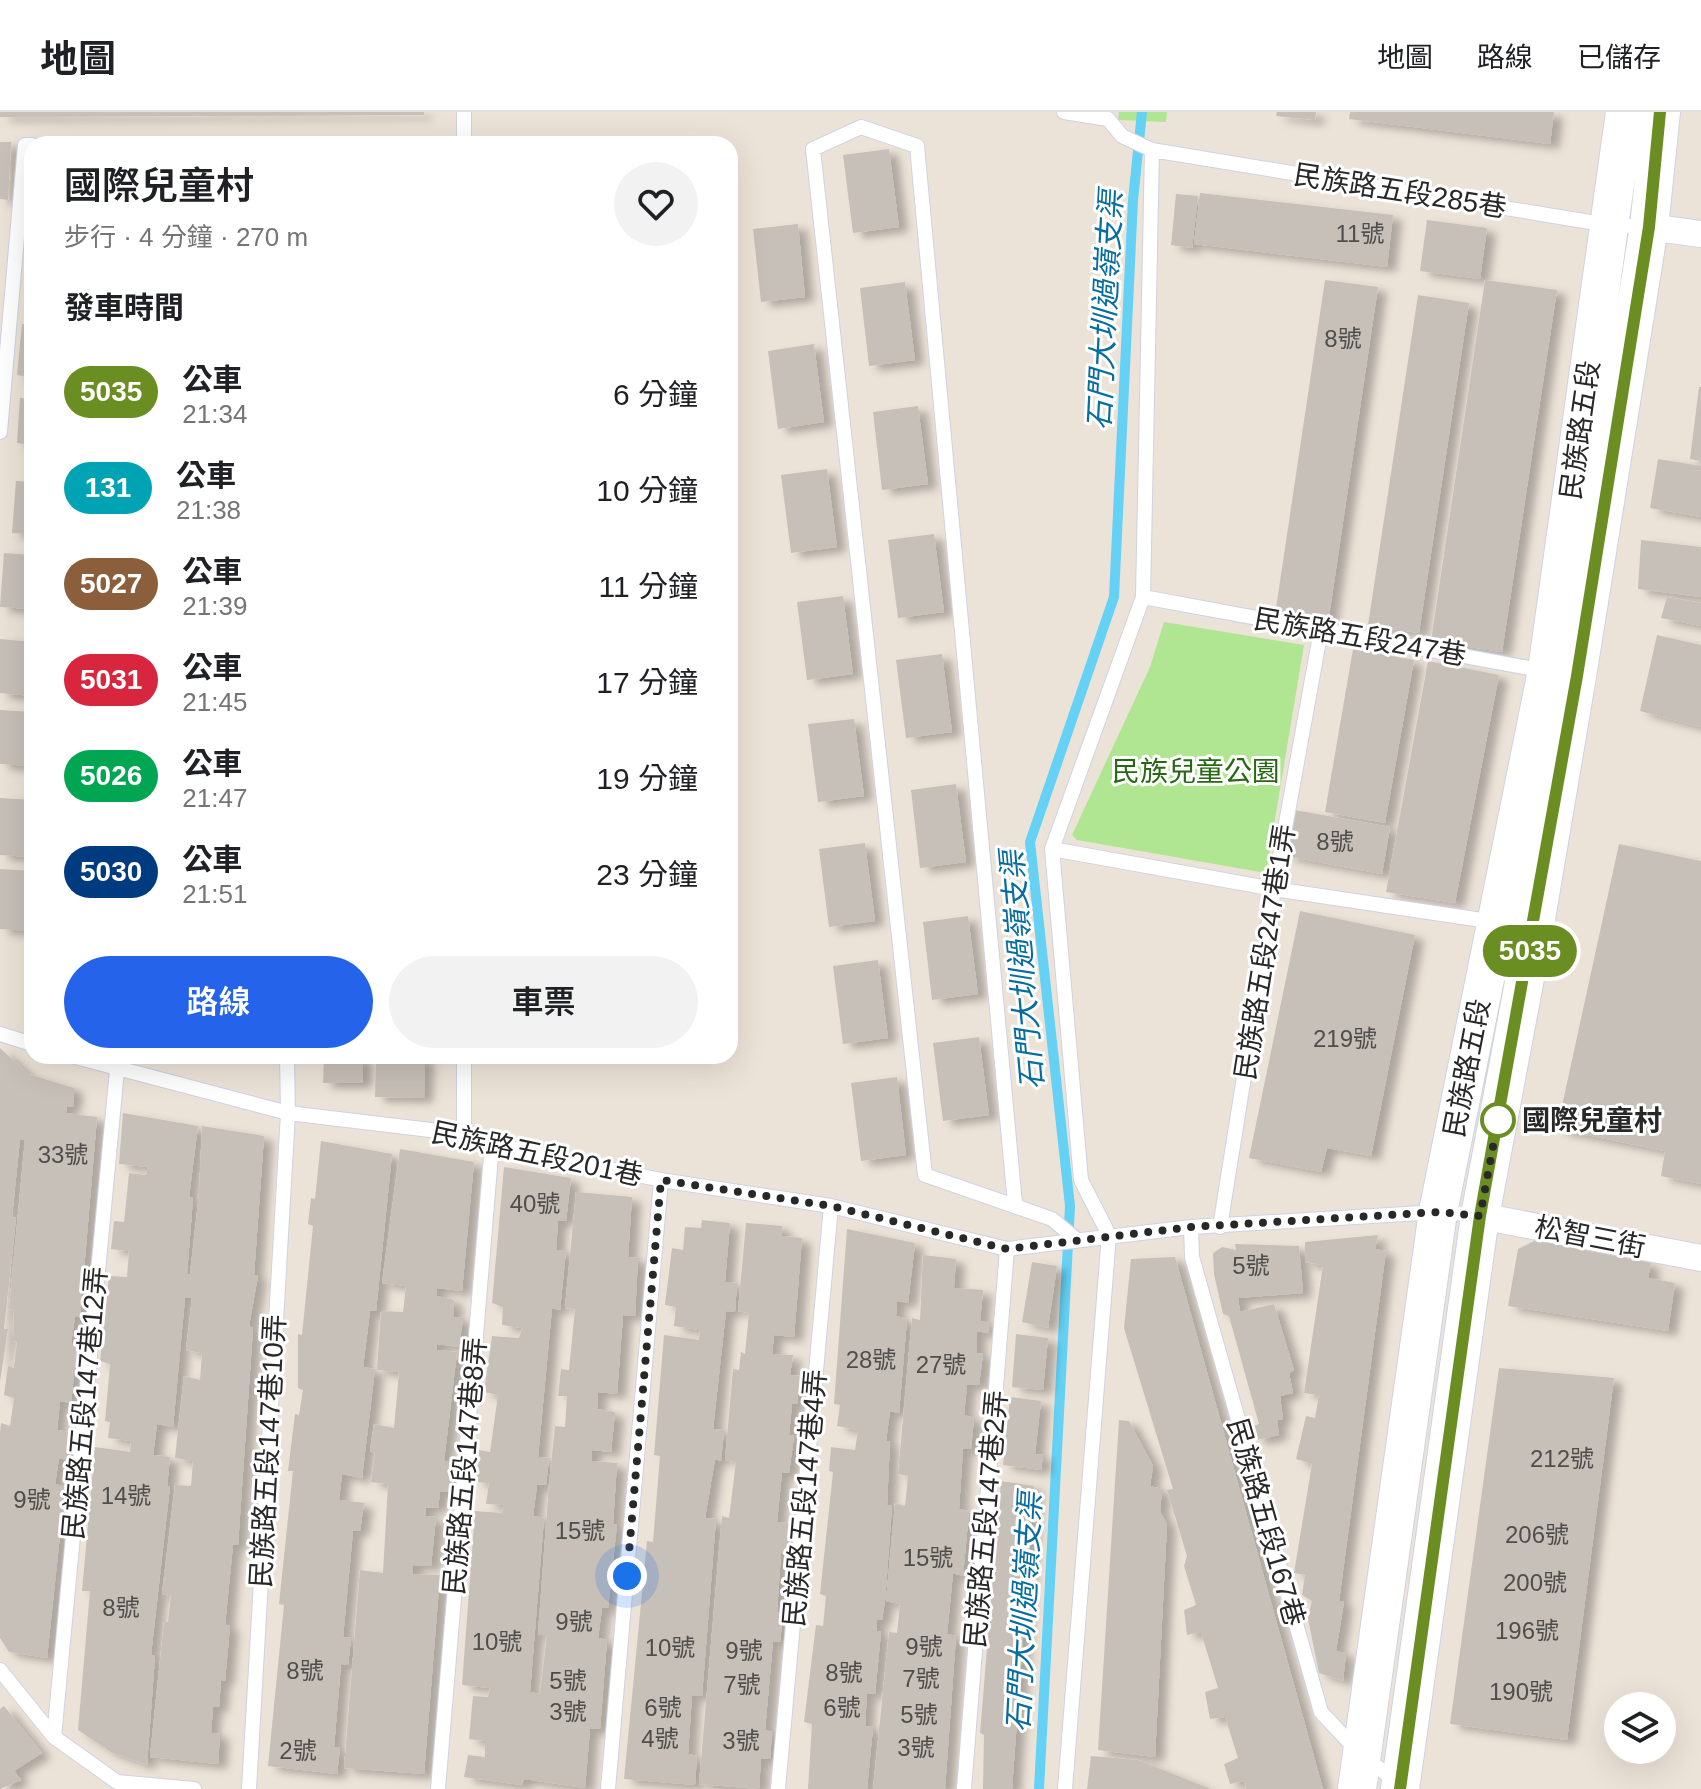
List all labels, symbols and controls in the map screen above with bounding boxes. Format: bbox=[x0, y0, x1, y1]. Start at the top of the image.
text: 地圖 bbox=[40, 38, 116, 80]
text: 地圖 bbox=[1377, 42, 1433, 73]
text: 路線 bbox=[1477, 42, 1533, 73]
text: 已儲存 bbox=[1577, 42, 1661, 73]
street label: 民族路五段285巷 bbox=[1292, 159, 1508, 223]
button: heart bbox=[614, 162, 698, 246]
text: 國際兒童村 bbox=[64, 165, 254, 207]
water label: 石門大圳過嶺支渠 bbox=[1082, 185, 1128, 431]
house number: 11號 bbox=[1336, 220, 1384, 247]
text: 步行 · 4 分鐘 · 270 m bbox=[64, 222, 308, 252]
text: 發車時間 bbox=[64, 291, 184, 324]
house number: 8號 bbox=[1324, 325, 1362, 352]
street label: 民族路五段 bbox=[1555, 359, 1605, 501]
text: 公車 bbox=[182, 363, 242, 396]
text: 5035 bbox=[80, 376, 142, 407]
text: 6 分鐘 bbox=[613, 378, 698, 411]
text: 21:34 bbox=[182, 399, 247, 429]
text: 公車 bbox=[176, 459, 236, 492]
text: 131 bbox=[85, 472, 131, 503]
text: 10 分鐘 bbox=[596, 474, 698, 507]
text: 21:38 bbox=[176, 495, 241, 525]
text: 公車 bbox=[182, 555, 242, 588]
text: 5027 bbox=[80, 568, 142, 599]
text: 11 分鐘 bbox=[599, 570, 698, 603]
text: 21:39 bbox=[182, 591, 247, 621]
street label: 民族路五段247巷 bbox=[1252, 603, 1468, 671]
text: 公車 bbox=[182, 651, 242, 684]
text: 5031 bbox=[80, 664, 142, 695]
text: 17 分鐘 bbox=[596, 666, 698, 699]
text: 21:45 bbox=[182, 687, 247, 717]
text: 公車 bbox=[182, 747, 242, 780]
park label: 民族兒童公園 bbox=[1112, 756, 1280, 787]
text: 5026 bbox=[80, 760, 142, 791]
text: 19 分鐘 bbox=[596, 762, 698, 795]
text: 21:47 bbox=[182, 783, 247, 813]
street label: 民族路五段247巷1弄 bbox=[1229, 822, 1301, 1082]
house number: 8號 bbox=[1316, 828, 1354, 855]
text: 公車 bbox=[182, 843, 242, 876]
water label: 石門大圳過嶺支渠 bbox=[995, 845, 1049, 1091]
text: 5030 bbox=[80, 856, 142, 887]
text: 23 分鐘 bbox=[596, 858, 698, 891]
text: 21:51 bbox=[182, 879, 247, 909]
line badge: 5035 bbox=[1474, 925, 1586, 977]
text: 5035 bbox=[1499, 935, 1561, 966]
button: 路線 bbox=[64, 956, 373, 1048]
button: 車票 bbox=[389, 956, 698, 1048]
street label: 民族路五段 bbox=[1438, 996, 1496, 1140]
house number: 219號 bbox=[1313, 1025, 1377, 1052]
marker: 國際兒童村 bbox=[1481, 1103, 1515, 1137]
place label: 國際兒童村 bbox=[1522, 1105, 1662, 1136]
street label: 民族路五段201巷 bbox=[429, 1117, 645, 1191]
house number: 33號 bbox=[38, 1141, 88, 1168]
house number: 40號 bbox=[510, 1190, 560, 1217]
street label: 松智三街 bbox=[1532, 1211, 1648, 1263]
house number: 5號 bbox=[1232, 1252, 1270, 1279]
street label: 民族路五段147巷12弄 bbox=[58, 1265, 112, 1541]
street label: 民族路五段147巷10弄 bbox=[245, 1313, 291, 1589]
street label: 民族路五段147巷8弄 bbox=[438, 1336, 492, 1596]
house number: 28號 bbox=[846, 1346, 896, 1373]
house number: 27號 bbox=[916, 1351, 966, 1378]
street label: 民族路五段147巷4弄 bbox=[778, 1368, 832, 1628]
street label: 民族路五段147巷2弄 bbox=[959, 1389, 1013, 1649]
street label: 民族路五段167巷 bbox=[1222, 1415, 1310, 1629]
house number: 212號 bbox=[1530, 1445, 1594, 1472]
house number: 14號 bbox=[101, 1482, 151, 1509]
house number: 9號 bbox=[13, 1486, 51, 1513]
water label: 石門大圳過嶺支渠 bbox=[1001, 1487, 1047, 1733]
house number: 15號 bbox=[555, 1517, 605, 1544]
house number: 206號 bbox=[1505, 1521, 1569, 1548]
house number: 15號 bbox=[903, 1544, 953, 1571]
your location bbox=[607, 1556, 647, 1596]
house number: 200號 bbox=[1503, 1569, 1567, 1596]
house number: 8號 bbox=[102, 1594, 140, 1621]
house number: 9號 bbox=[555, 1608, 593, 1635]
house number: 196號 bbox=[1495, 1617, 1559, 1644]
house number: 10號 bbox=[472, 1628, 522, 1655]
house number: 9號 bbox=[905, 1633, 943, 1660]
house number: 10號 bbox=[645, 1634, 695, 1661]
house number: 9號 bbox=[725, 1637, 763, 1664]
house number: 8號 bbox=[286, 1657, 324, 1684]
house number: 8號 bbox=[825, 1659, 863, 1686]
house number: 7號 bbox=[902, 1665, 940, 1692]
house number: 5號 bbox=[549, 1667, 587, 1694]
house number: 7號 bbox=[723, 1671, 761, 1698]
house number: 190號 bbox=[1489, 1678, 1553, 1705]
map controls bbox=[1604, 1692, 1676, 1764]
button: layers bbox=[1604, 1692, 1676, 1764]
house number: 6號 bbox=[644, 1694, 682, 1721]
house number: 6號 bbox=[823, 1694, 861, 1721]
house number: 3號 bbox=[549, 1698, 587, 1725]
house number: 5號 bbox=[900, 1701, 938, 1728]
house number: 4號 bbox=[641, 1725, 679, 1752]
house number: 3號 bbox=[722, 1727, 760, 1754]
house number: 3號 bbox=[897, 1734, 935, 1761]
house number: 2號 bbox=[279, 1737, 317, 1764]

